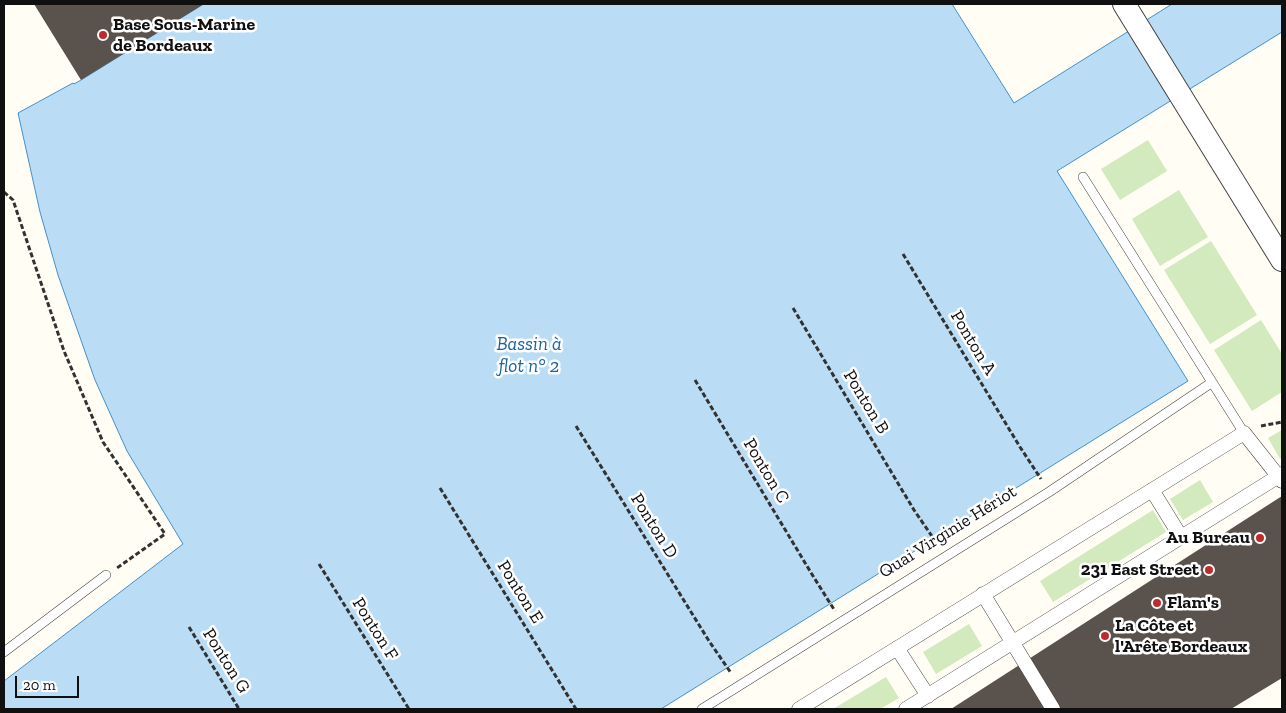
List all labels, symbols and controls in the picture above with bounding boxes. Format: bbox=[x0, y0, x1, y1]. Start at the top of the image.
place label: Base Sous-Marine de Bordeaux bbox=[113, 14, 255, 56]
marker: Base Sous-Marine de Bordeaux bbox=[97, 29, 109, 41]
street label: Ponton A bbox=[945, 307, 1001, 379]
water label: Bassin à flot n° 2 bbox=[496, 334, 562, 378]
street label: Ponton B bbox=[839, 366, 893, 438]
street label: Ponton C bbox=[738, 435, 794, 507]
street label: Quai Virginie Hériot bbox=[875, 481, 1021, 583]
street label: Ponton D bbox=[626, 490, 682, 562]
place label: Au Bureau bbox=[1166, 527, 1250, 549]
marker: Au Bureau bbox=[1254, 532, 1266, 544]
street label: Ponton E bbox=[492, 556, 548, 628]
place label: 231 East Street bbox=[1081, 559, 1199, 581]
marker: 231 East Street bbox=[1203, 564, 1215, 576]
place label: Flam's bbox=[1167, 592, 1219, 614]
street label: Ponton F bbox=[347, 594, 403, 664]
marker: Flam's bbox=[1151, 597, 1163, 609]
place label: La Côte et l'Arête Bordeaux bbox=[1115, 615, 1247, 658]
street label: Ponton G bbox=[198, 625, 254, 697]
marker: La Côte et l'Arête Bordeaux bbox=[1099, 630, 1111, 642]
scale bar bbox=[18, 666, 81, 698]
text: 20 m bbox=[23, 676, 56, 694]

